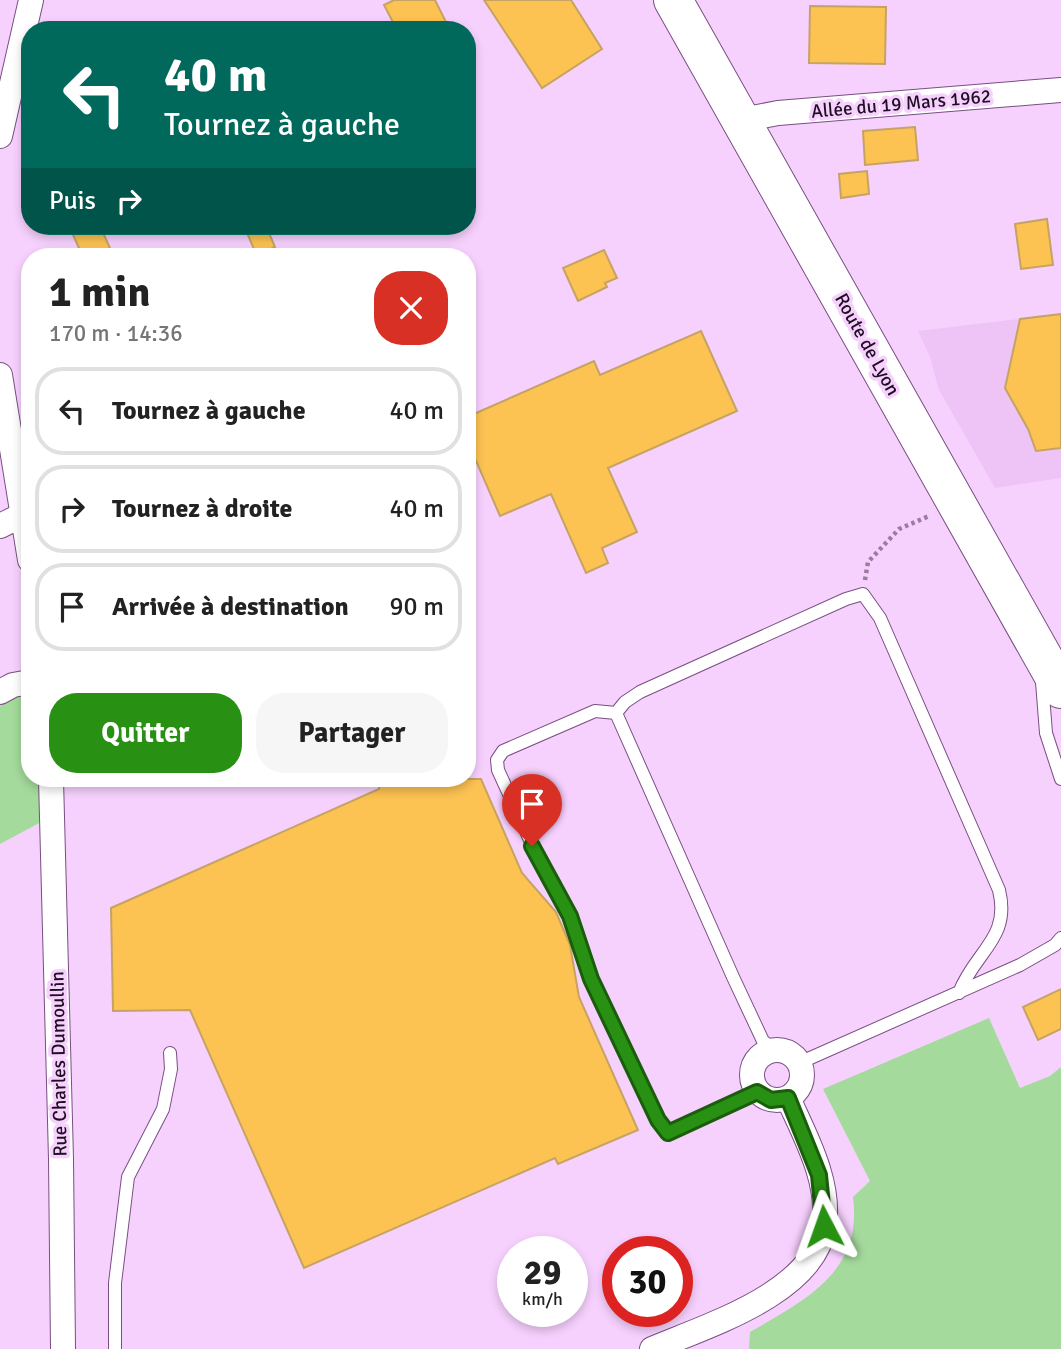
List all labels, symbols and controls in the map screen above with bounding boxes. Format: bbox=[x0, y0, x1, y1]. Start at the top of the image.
text: 40 m bbox=[164, 45, 267, 105]
icon: left bbox=[49, 49, 140, 140]
street label: Allée du 19 Mars 1962 bbox=[810, 84, 992, 124]
text: Tournez à gauche bbox=[164, 105, 400, 144]
icon: right bbox=[110, 182, 148, 220]
text: Puis bbox=[49, 185, 96, 217]
text: 1 min bbox=[49, 267, 150, 318]
button: close bbox=[374, 271, 448, 345]
street label: Route de Lyon bbox=[829, 289, 905, 400]
text: 170 m · 14:36 bbox=[49, 319, 183, 348]
icon: left bbox=[53, 392, 91, 430]
text: Tournez à gauche bbox=[112, 395, 306, 427]
text: 40 m bbox=[389, 395, 444, 427]
icon: right bbox=[53, 490, 91, 528]
text: Tournez à droite bbox=[112, 493, 292, 525]
text: 40 m bbox=[389, 493, 444, 525]
icon: arrive bbox=[53, 588, 91, 626]
text: Arrivée à destination bbox=[112, 591, 349, 623]
text: 90 m bbox=[389, 591, 444, 623]
button: Quitter bbox=[49, 693, 242, 773]
button: Partager bbox=[256, 693, 448, 773]
pin bbox=[502, 774, 562, 846]
icon: arrive bbox=[513, 785, 551, 823]
street label: Rue Charles Dumoullin bbox=[45, 971, 73, 1157]
position arrow bbox=[787, 1189, 861, 1263]
speed limit sign: 30 bbox=[602, 1236, 693, 1327]
text: 29 bbox=[524, 1251, 561, 1294]
text: km/h bbox=[522, 1288, 563, 1310]

